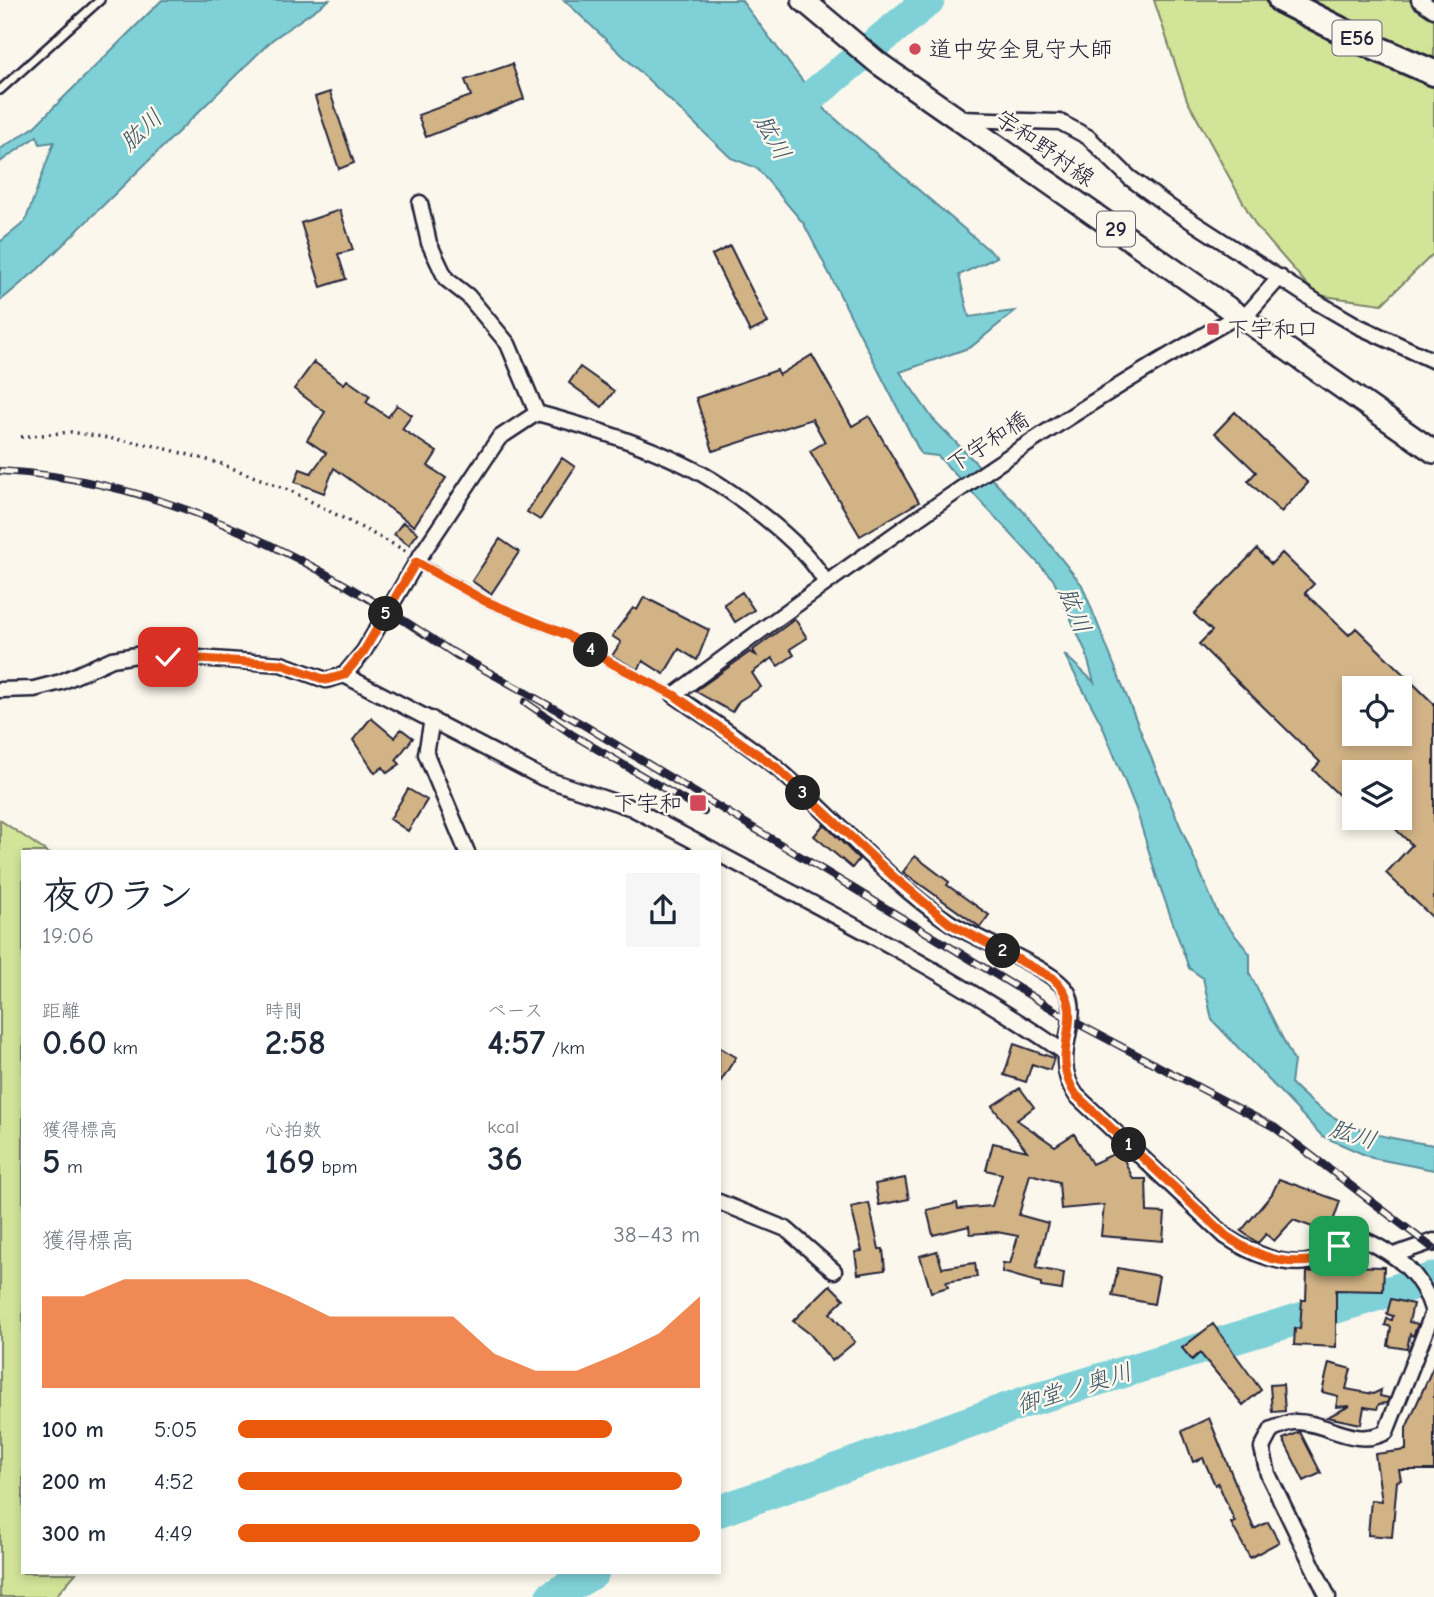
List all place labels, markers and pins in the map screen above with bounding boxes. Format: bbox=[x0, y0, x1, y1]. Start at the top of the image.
place label: 道中安全見守大師 bbox=[929, 36, 1113, 63]
marker: 道中安全見守大師 bbox=[907, 41, 923, 57]
place label: 下宇和口 bbox=[1227, 316, 1319, 343]
marker: 下宇和口 bbox=[1205, 321, 1221, 337]
pin: 5 bbox=[368, 596, 404, 632]
pin bbox=[138, 627, 198, 687]
pin: 4 bbox=[574, 632, 608, 668]
pin: 3 bbox=[786, 776, 820, 810]
place label: 下宇和 bbox=[613, 790, 682, 817]
marker: 下宇和 bbox=[688, 793, 708, 813]
pin: 2 bbox=[986, 934, 1020, 968]
pin: 1 bbox=[1112, 1128, 1146, 1162]
pin bbox=[1309, 1216, 1369, 1276]

